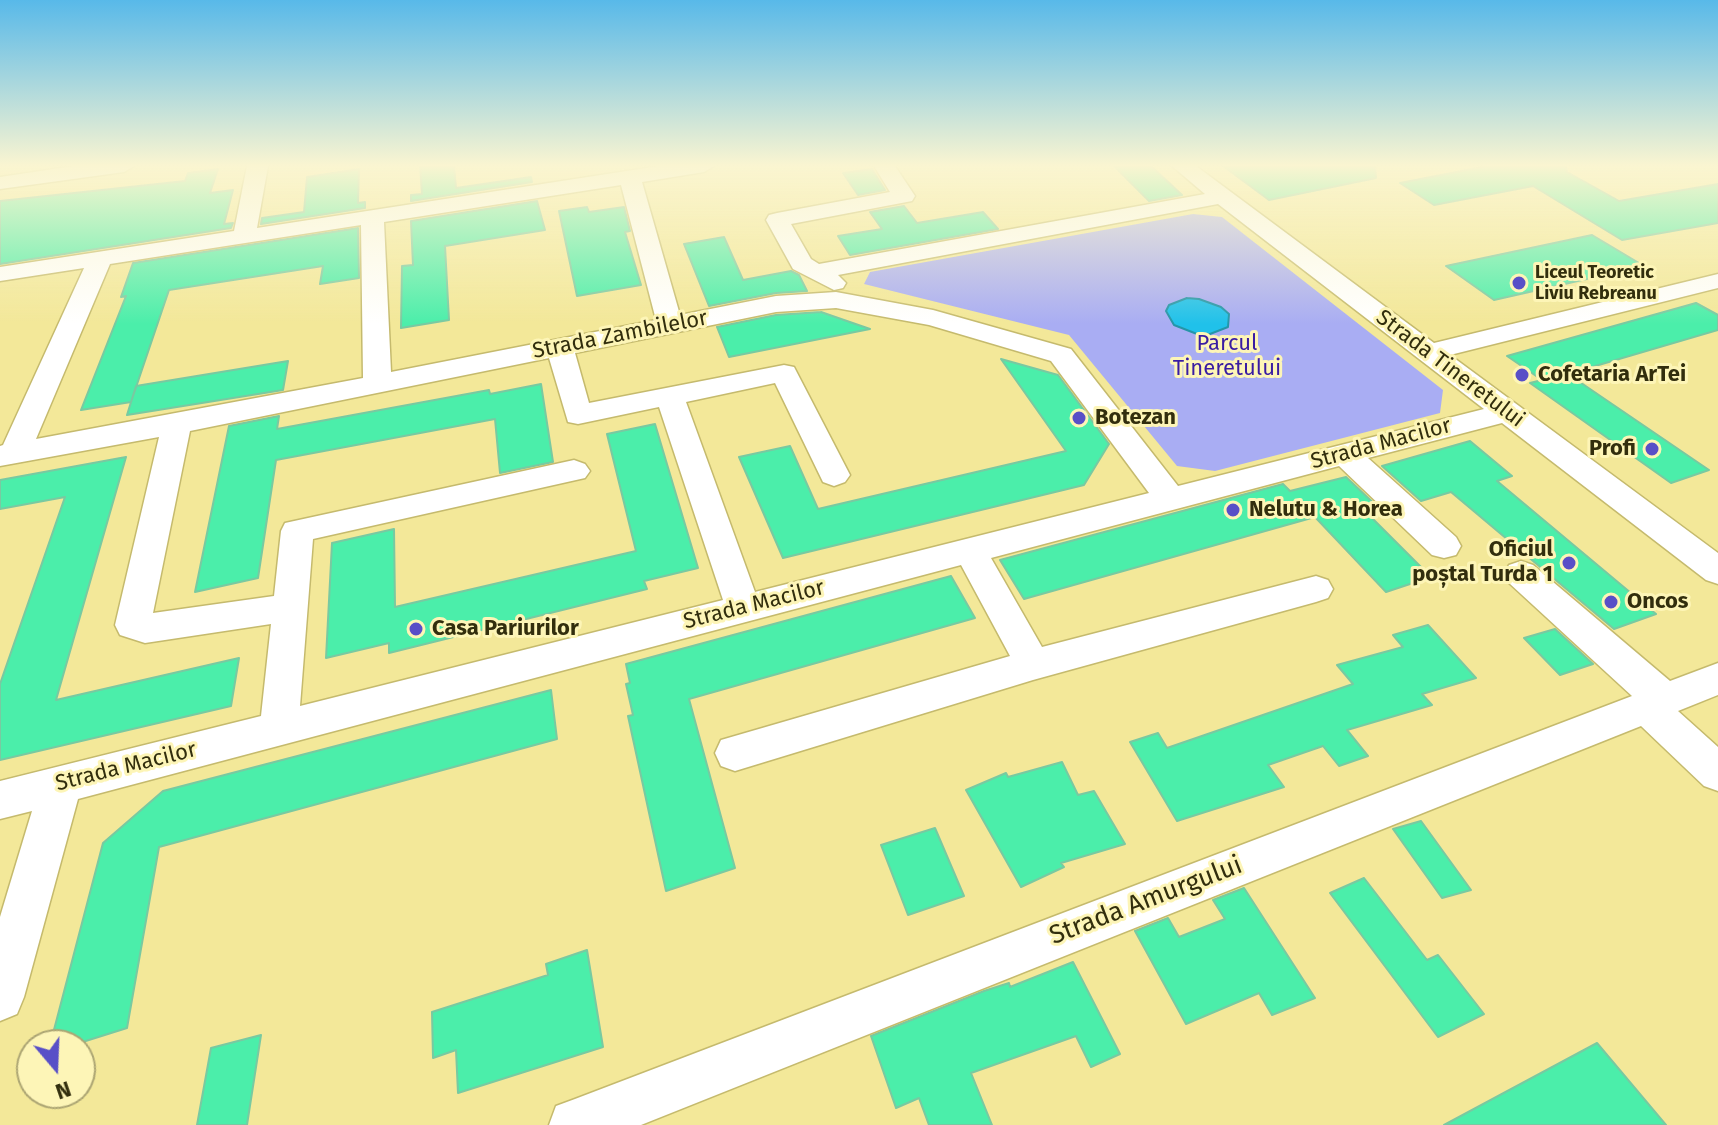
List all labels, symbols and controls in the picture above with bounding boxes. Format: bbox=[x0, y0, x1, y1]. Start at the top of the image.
place label: Liceul Teoretic Liviu Rebreanu bbox=[1535, 262, 1657, 304]
marker: Liceul Teoretic Liviu Rebreanu bbox=[1510, 274, 1528, 292]
street label: Strada Zambilelor bbox=[530, 305, 710, 365]
street label: Strada Tineretului bbox=[1371, 305, 1529, 433]
park label: Parcul Tineretului bbox=[1173, 331, 1281, 382]
place label: Cofetaria ArTei bbox=[1538, 362, 1686, 388]
marker: Cofetaria ArTei bbox=[1513, 366, 1531, 384]
place label: Botezan bbox=[1095, 405, 1176, 431]
marker: Botezan bbox=[1070, 409, 1088, 427]
street label: Strada Macilor bbox=[1308, 413, 1454, 475]
place label: Profi bbox=[1589, 436, 1636, 462]
marker: Profi bbox=[1643, 440, 1661, 458]
place label: Nelutu & Horea bbox=[1249, 497, 1403, 523]
marker: Nelutu & Horea bbox=[1224, 501, 1242, 519]
place label: Oficiul poștal Turda 1 bbox=[1412, 537, 1553, 588]
marker: Oficiul poștal Turda 1 bbox=[1560, 554, 1578, 572]
street label: Strada Macilor bbox=[681, 575, 827, 635]
place label: Oncos bbox=[1627, 589, 1688, 615]
marker: Oncos bbox=[1602, 593, 1620, 611]
place label: Casa Pariurilor bbox=[432, 616, 579, 642]
marker: Casa Pariurilor bbox=[407, 620, 425, 638]
street label: Strada Macilor bbox=[53, 737, 199, 797]
street label: Strada Amurgului bbox=[1045, 850, 1247, 952]
north arrow bbox=[16, 1029, 96, 1109]
text: N bbox=[52, 1075, 75, 1105]

